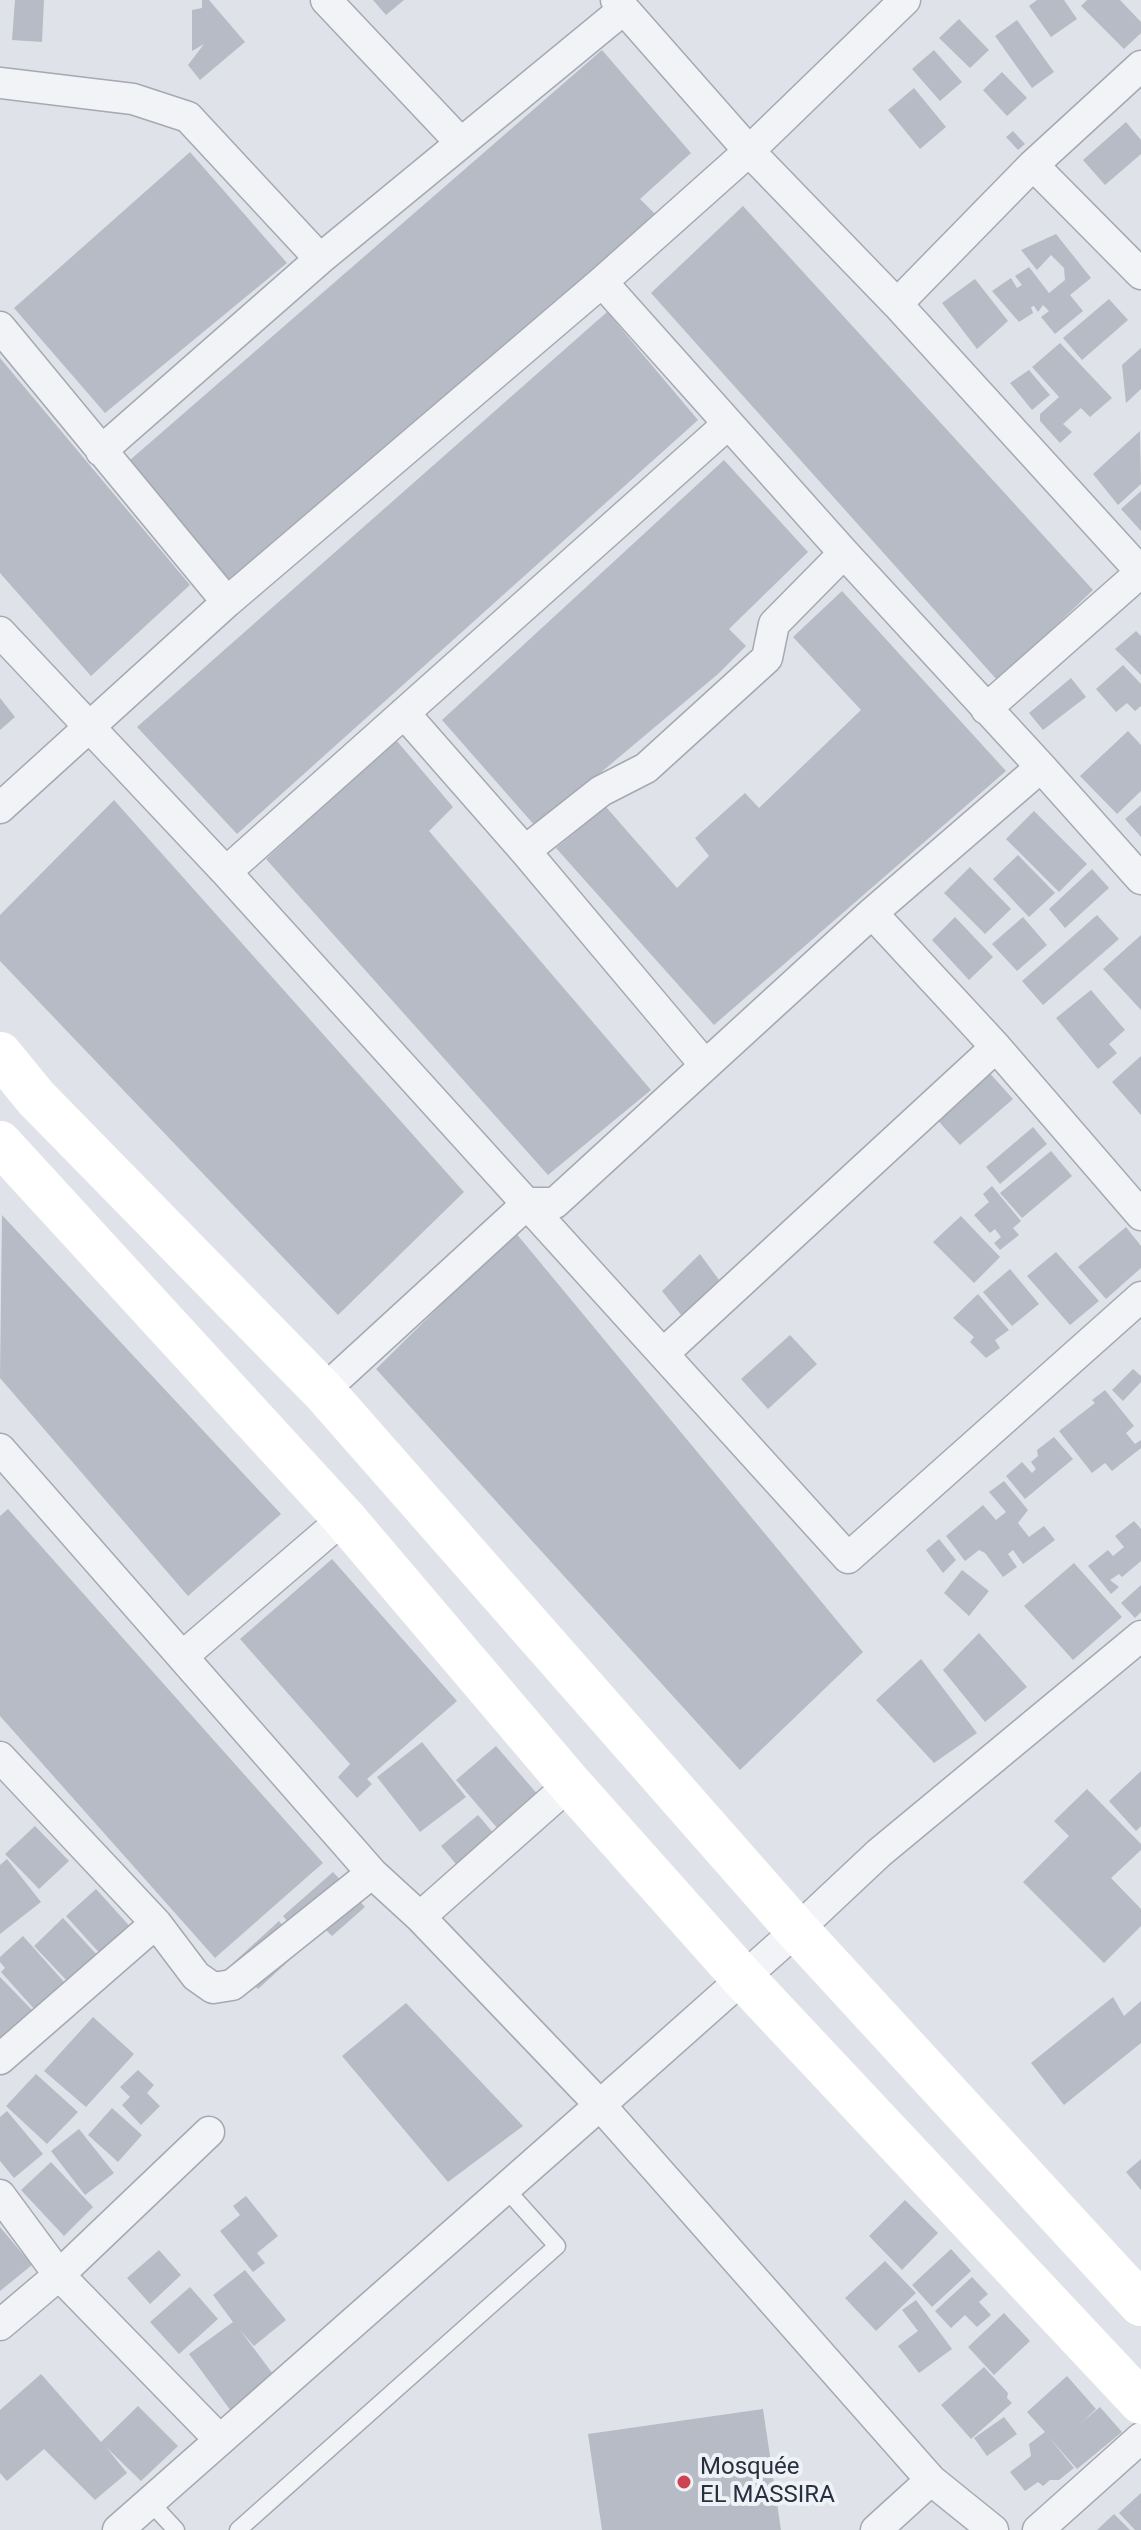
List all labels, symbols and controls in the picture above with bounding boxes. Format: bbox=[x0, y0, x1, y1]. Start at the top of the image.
place label: Mosquée EL MASSIRA bbox=[700, 2454, 835, 2510]
marker: Mosquée EL MASSIRA bbox=[675, 2473, 693, 2491]

